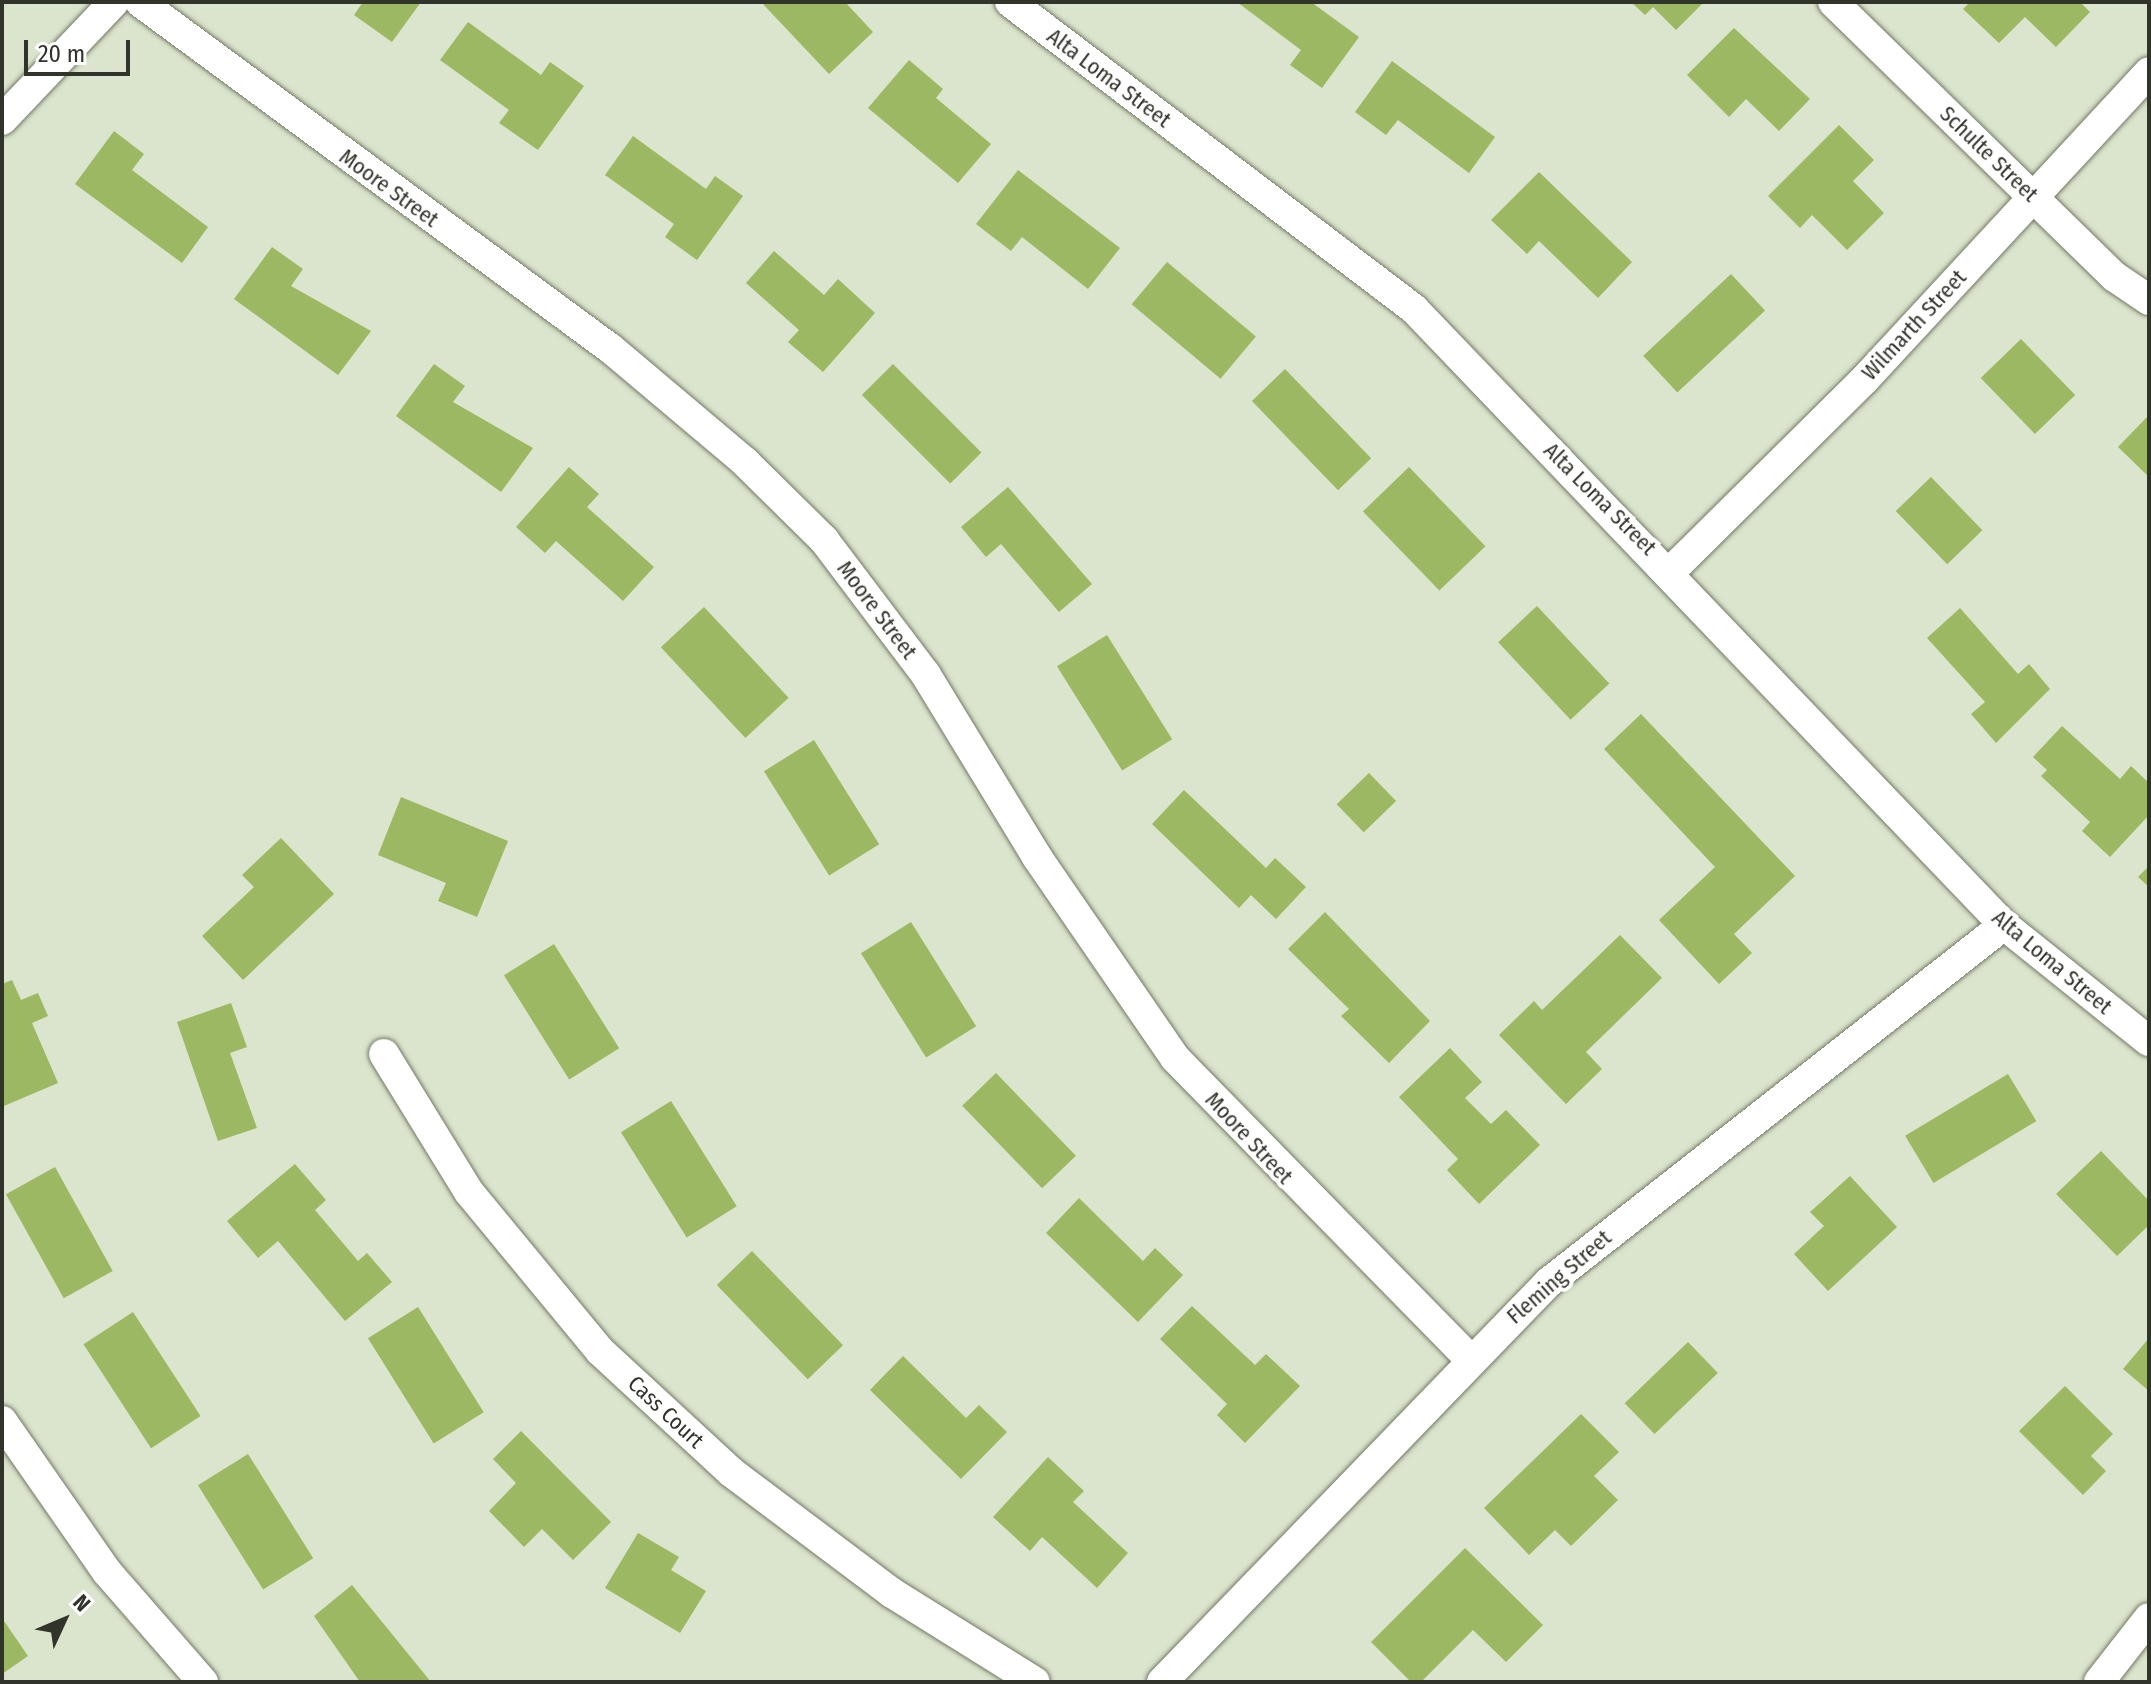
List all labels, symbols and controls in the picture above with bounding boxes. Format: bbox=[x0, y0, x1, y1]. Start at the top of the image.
street label: Alta Loma Street bbox=[1042, 23, 1176, 133]
scale bar bbox=[28, 24, 134, 74]
text: 20 m bbox=[38, 40, 85, 68]
street label: Schulte Street bbox=[1934, 101, 2044, 207]
street label: Moore Street bbox=[334, 143, 444, 233]
street label: Wilmarth Street bbox=[1856, 264, 1972, 386]
street label: Alta Loma Street bbox=[1538, 437, 1662, 561]
street label: Moore Street bbox=[832, 556, 922, 664]
street label: Alta Loma Street bbox=[1987, 904, 2117, 1020]
street label: Moore Street bbox=[1200, 1087, 1298, 1189]
street label: Fleming Street bbox=[1501, 1225, 1617, 1329]
street label: Cass Court bbox=[623, 1370, 709, 1454]
north arrow bbox=[24, 1580, 104, 1660]
text: N bbox=[67, 1589, 96, 1617]

